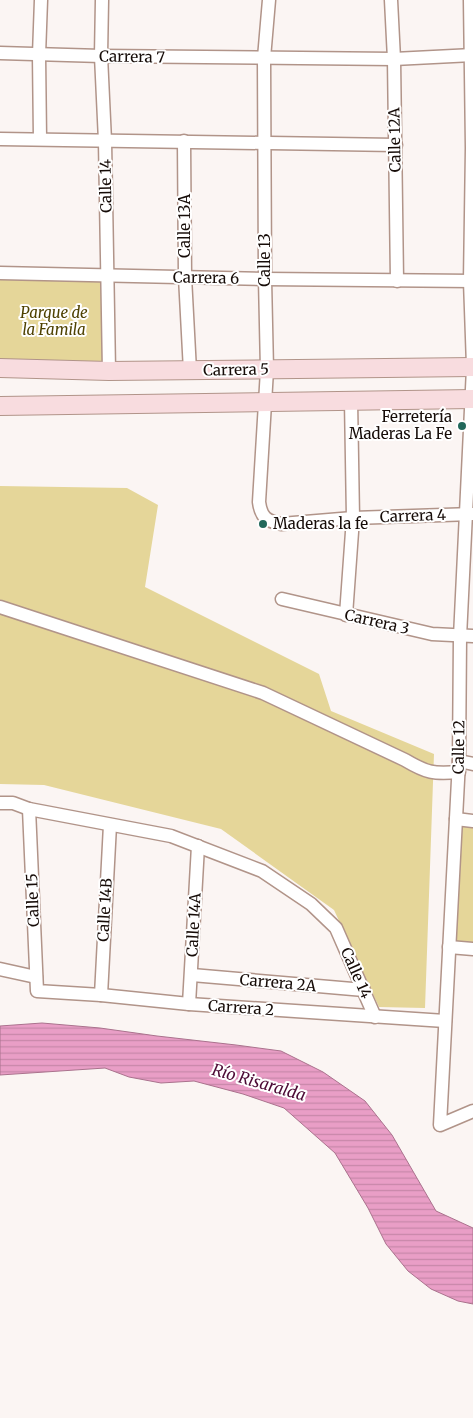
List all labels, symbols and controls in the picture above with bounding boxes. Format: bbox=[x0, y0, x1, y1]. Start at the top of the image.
street label: Carrera 7 bbox=[99, 46, 165, 67]
street label: Calle 12A bbox=[384, 107, 405, 173]
street label: Calle 14 bbox=[96, 159, 115, 213]
street label: Calle 13A bbox=[175, 194, 194, 258]
street label: Calle 13 bbox=[255, 233, 274, 287]
street label: Carrera 6 bbox=[173, 267, 239, 288]
park label: Parque de la Famila bbox=[20, 303, 88, 339]
street label: Carrera 5 bbox=[203, 359, 269, 380]
place label: Ferretería Maderas La Fe bbox=[349, 407, 452, 443]
marker: Ferretería Maderas La Fe bbox=[456, 420, 468, 432]
street label: Carrera 4 bbox=[379, 505, 446, 526]
place label: Maderas la fe bbox=[273, 514, 368, 533]
marker: Maderas la fe bbox=[257, 518, 269, 530]
street label: Carrera 3 bbox=[343, 605, 411, 638]
street label: Calle 12 bbox=[449, 720, 468, 774]
street label: Calle 15 bbox=[22, 873, 43, 927]
street label: Calle 14B bbox=[93, 878, 116, 942]
street label: Calle 14A bbox=[182, 892, 205, 958]
street label: Calle 14 bbox=[337, 944, 376, 1001]
street label: Carrera 2A bbox=[239, 970, 318, 995]
street label: Carrera 2 bbox=[207, 996, 275, 1019]
water label: Río Risaralda bbox=[210, 1059, 308, 1105]

